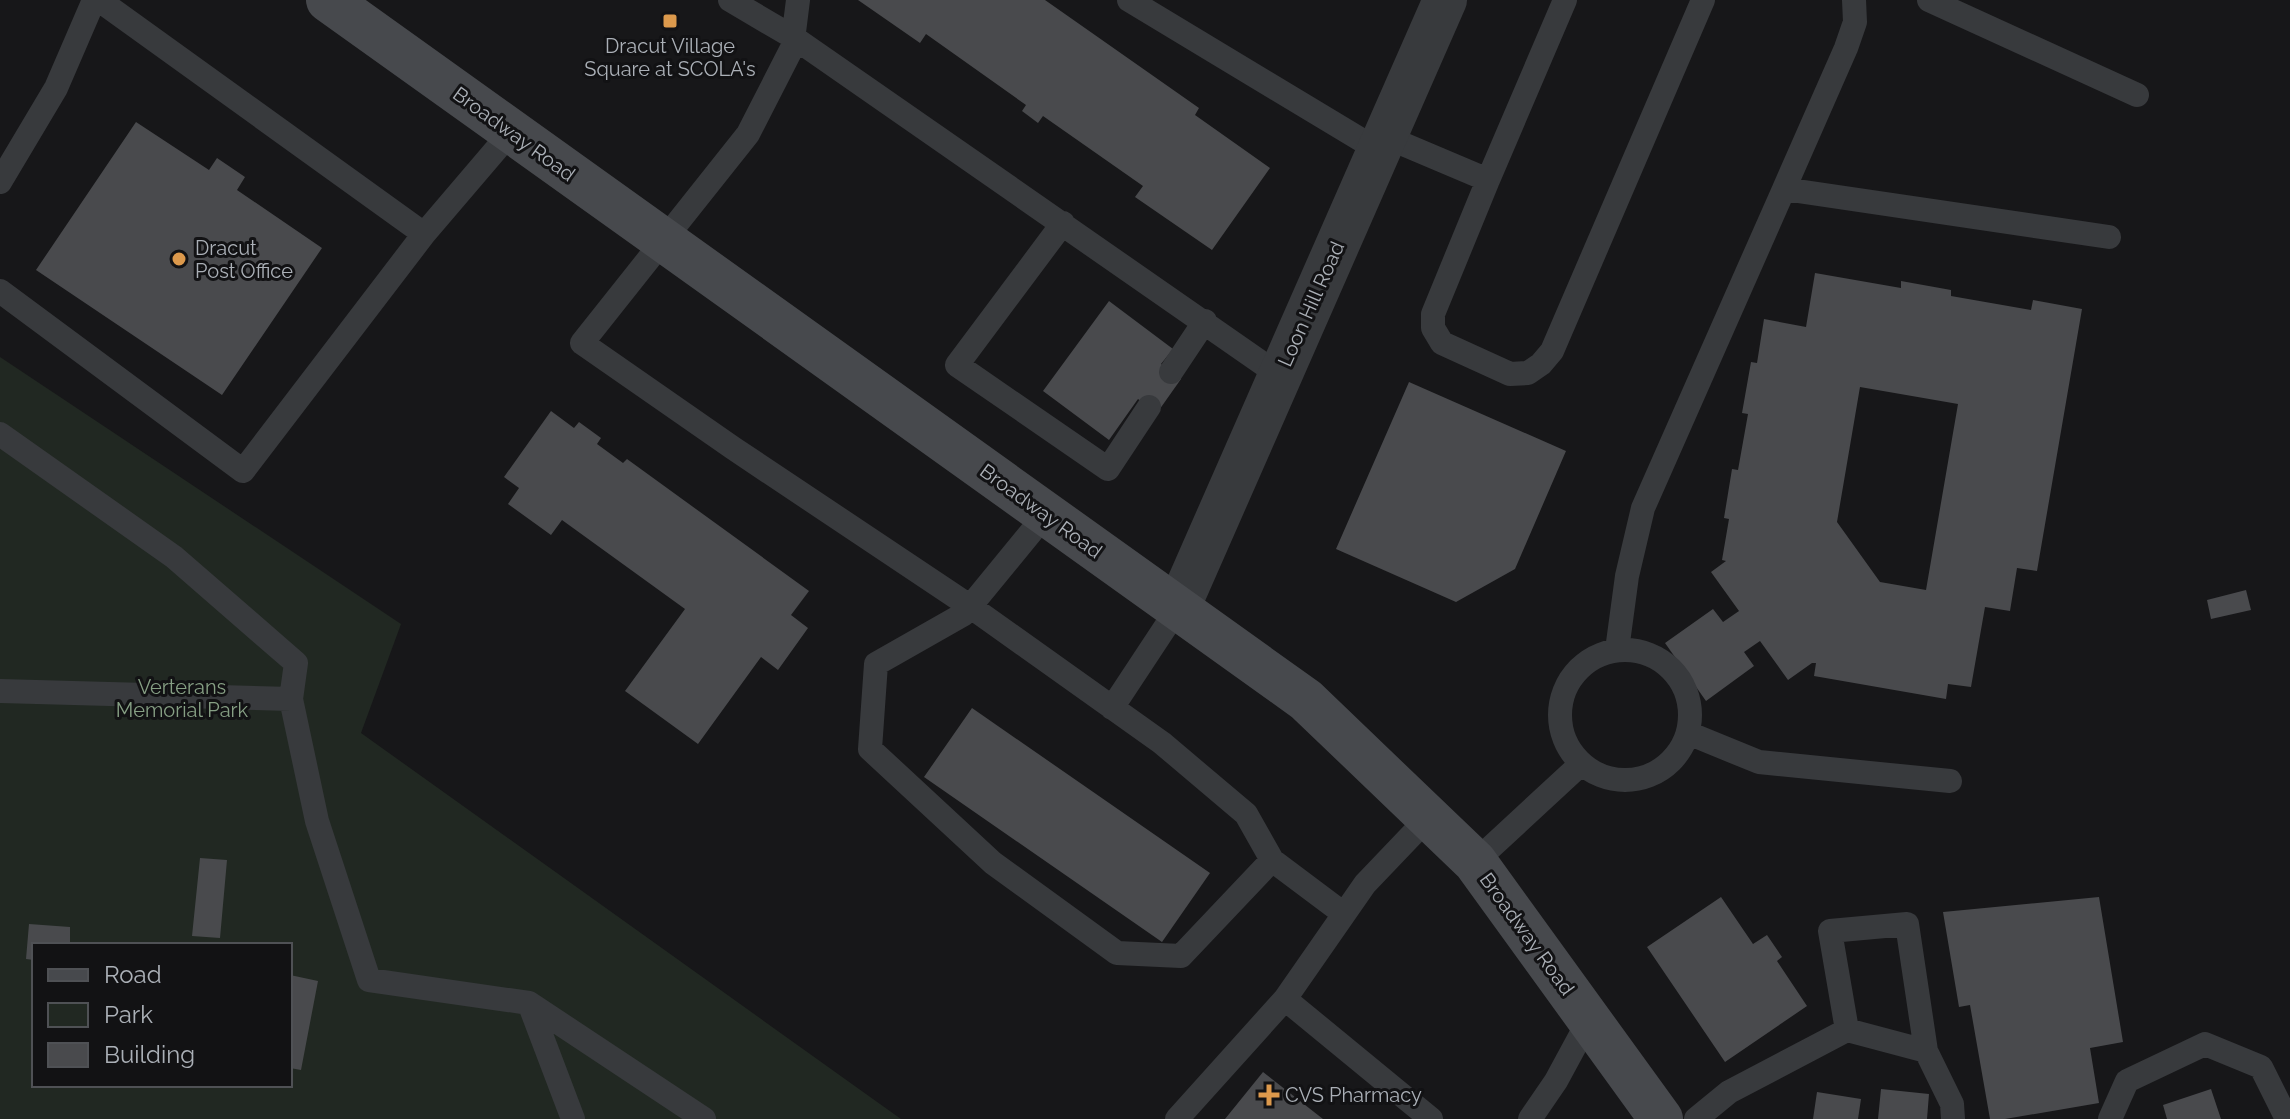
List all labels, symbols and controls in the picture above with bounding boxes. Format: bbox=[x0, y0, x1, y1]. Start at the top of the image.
marker: Dracut Village Square at SCOLA's bbox=[661, 12, 679, 30]
place label: Dracut Village Square at SCOLA's bbox=[584, 34, 756, 81]
street label: Broadway Road bbox=[448, 82, 580, 186]
place label: Dracut Post Office bbox=[195, 236, 293, 283]
street label: Loon Hill Road bbox=[1273, 238, 1349, 370]
marker: Dracut Post Office bbox=[170, 250, 188, 268]
street label: Broadway Road bbox=[975, 459, 1107, 563]
park label: Verterans Memorial Park bbox=[116, 675, 249, 722]
street label: Broadway Road bbox=[1475, 868, 1579, 1000]
legend bbox=[32, 943, 292, 1087]
text: Road bbox=[104, 960, 162, 989]
text: Park bbox=[104, 1000, 153, 1029]
text: Building bbox=[104, 1040, 195, 1069]
place label: CVS Pharmacy bbox=[1285, 1083, 1422, 1107]
marker: CVS Pharmacy bbox=[1260, 1086, 1278, 1104]

